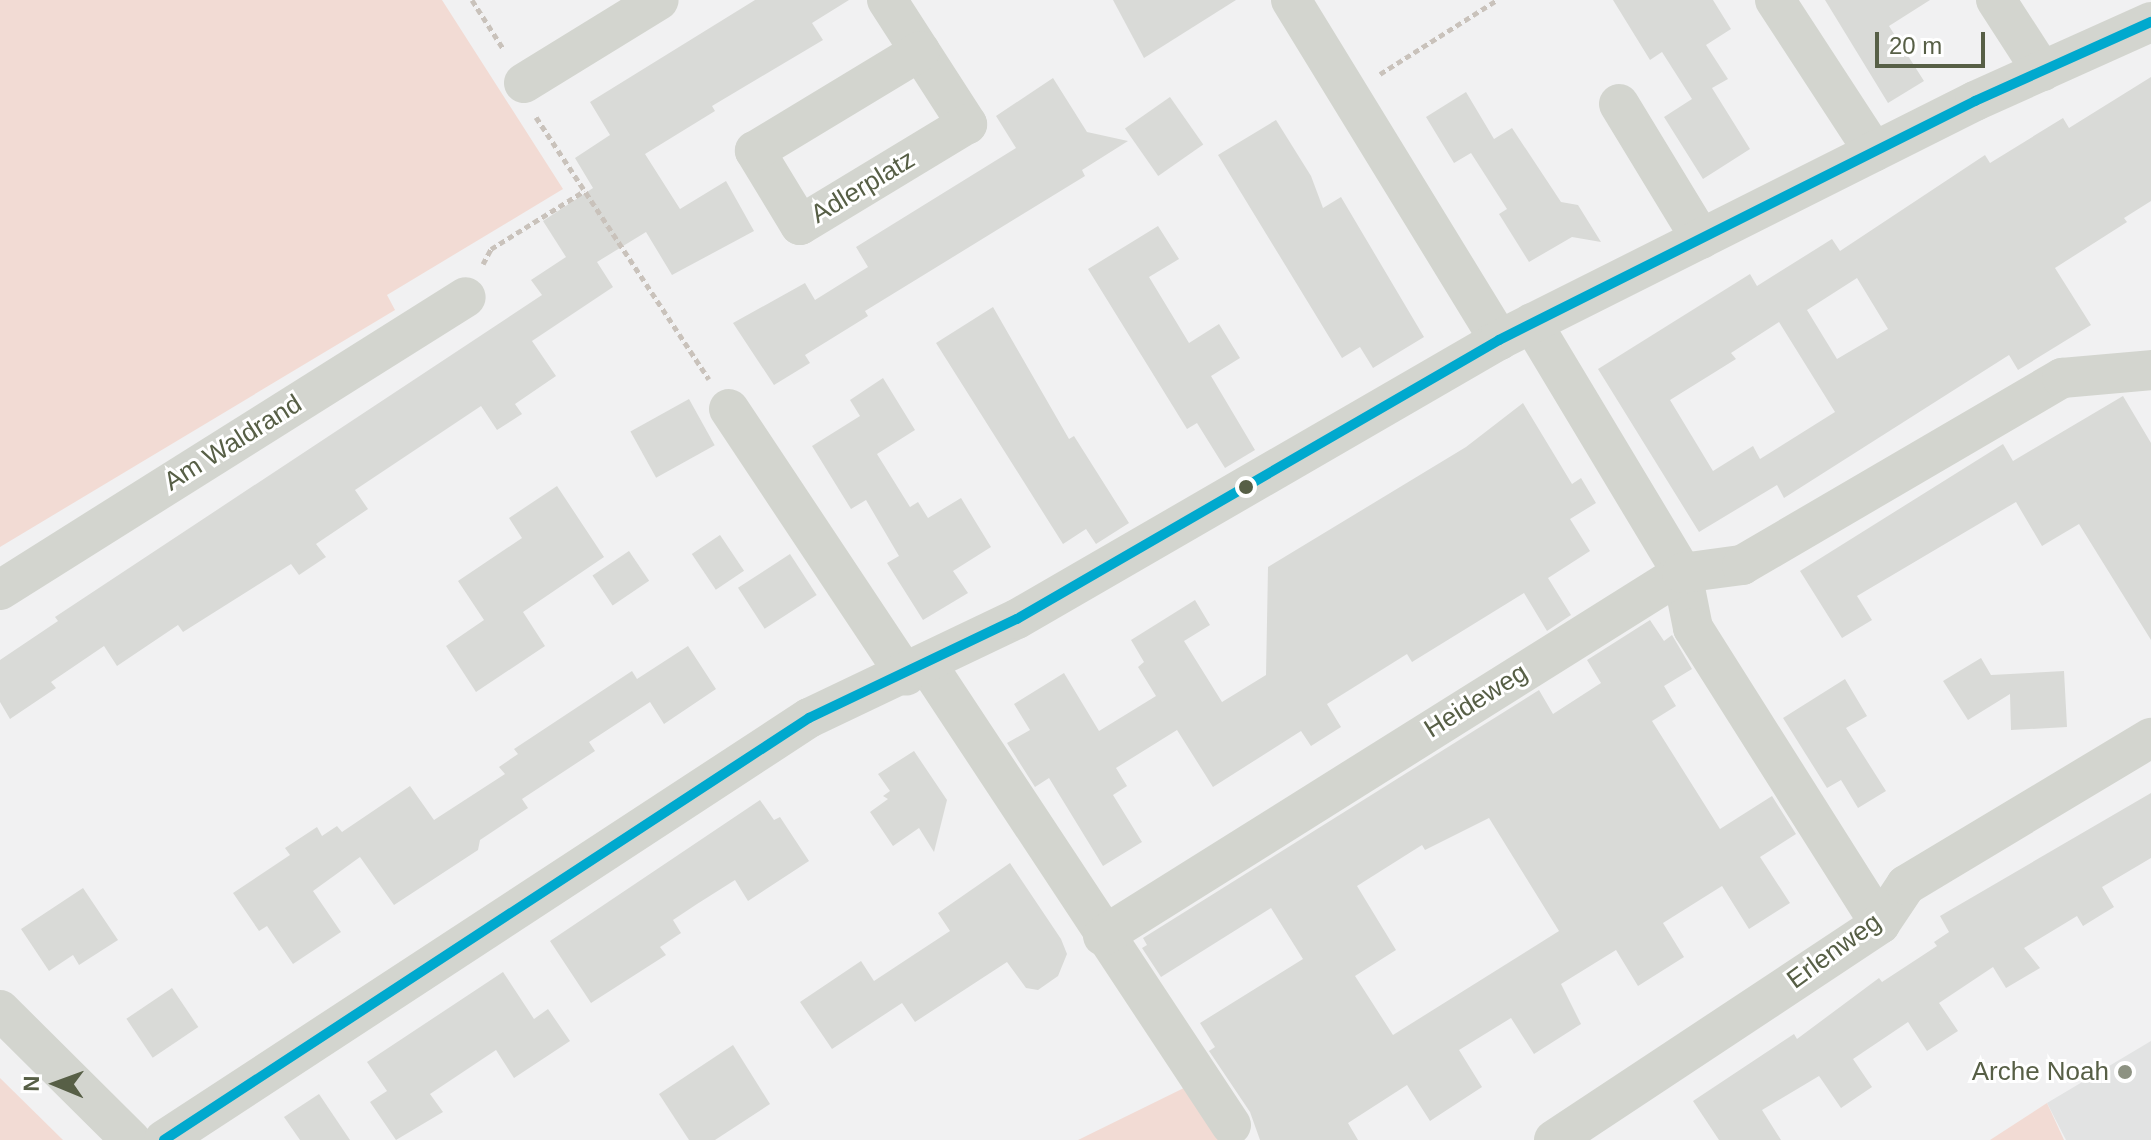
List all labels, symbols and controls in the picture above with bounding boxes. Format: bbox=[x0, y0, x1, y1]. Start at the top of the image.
scale bar bbox=[1879, 16, 1989, 66]
text: 20 m bbox=[1889, 32, 1942, 59]
street label: Adlerplatz bbox=[805, 144, 921, 230]
street label: Am Waldrand bbox=[158, 388, 308, 498]
unlabelled marker bbox=[1238, 479, 1254, 495]
street label: Heideweg bbox=[1419, 657, 1533, 745]
street label: Erlenweg bbox=[1781, 907, 1887, 995]
north arrow bbox=[16, 1044, 96, 1124]
place label: Arche Noah bbox=[1972, 1056, 2109, 1088]
marker: Arche Noah bbox=[2116, 1063, 2134, 1081]
text: N bbox=[19, 1075, 44, 1092]

